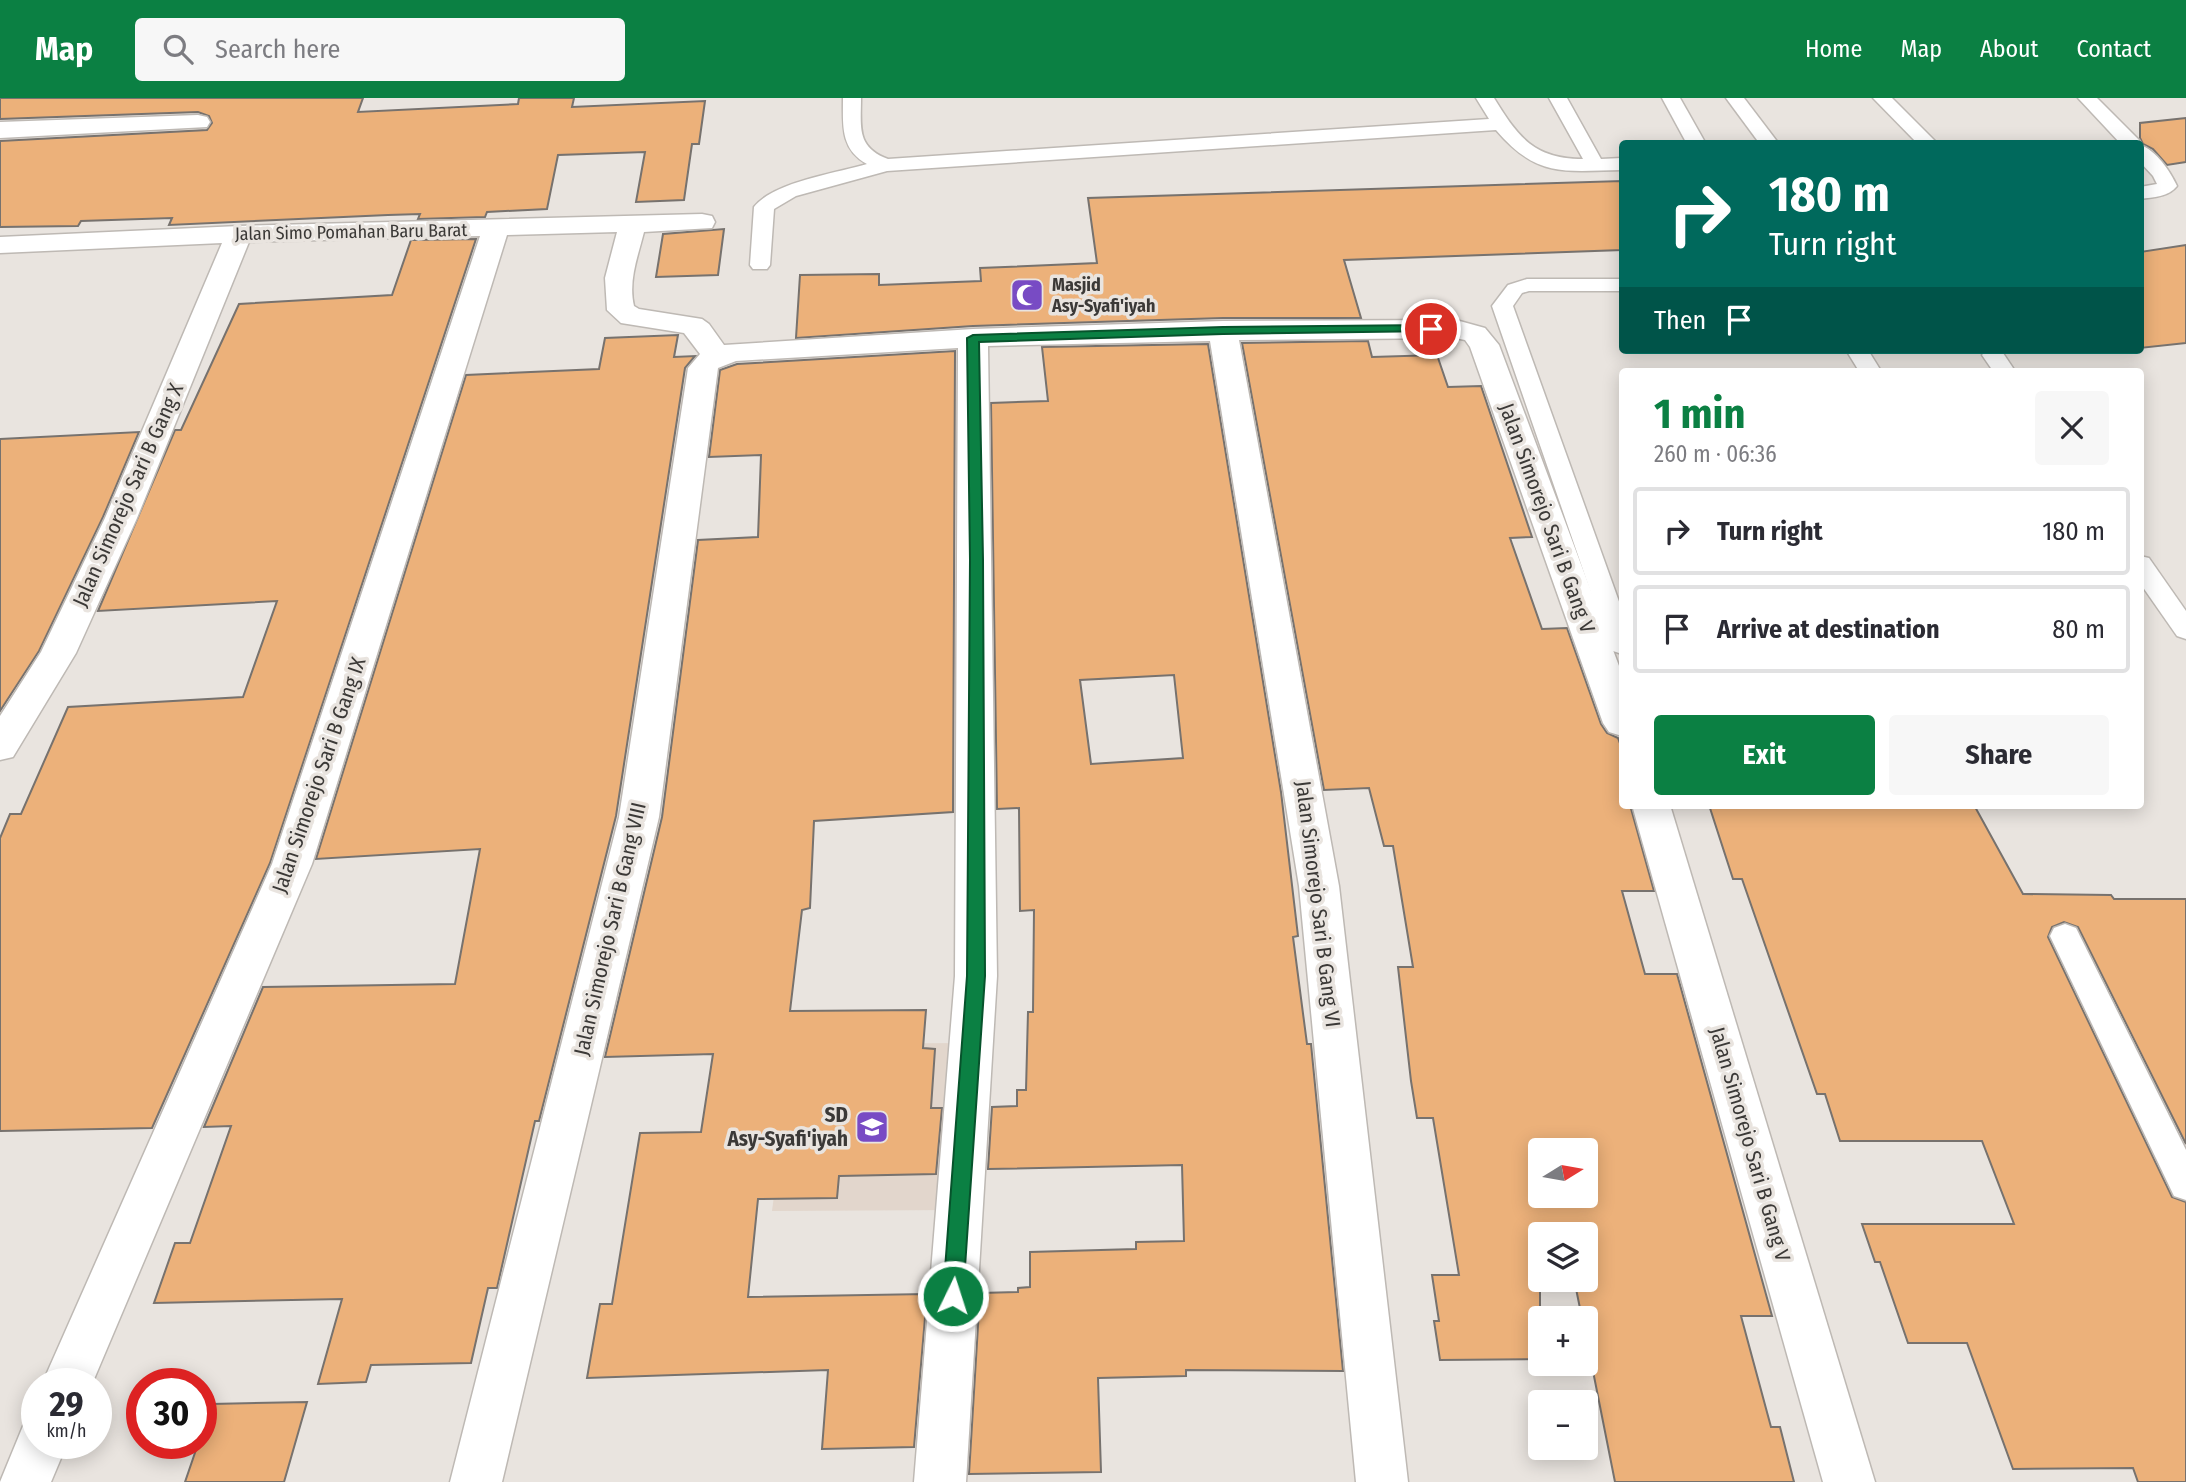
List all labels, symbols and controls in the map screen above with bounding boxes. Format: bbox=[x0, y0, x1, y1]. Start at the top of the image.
search box bbox=[135, 18, 625, 81]
text: Map bbox=[35, 29, 93, 69]
icon: search bbox=[159, 30, 197, 68]
text: Search here bbox=[215, 34, 340, 65]
text: Home bbox=[1805, 35, 1862, 63]
text: Map bbox=[1900, 35, 1942, 63]
text: About bbox=[1980, 35, 2038, 63]
text: Contact bbox=[2076, 35, 2151, 63]
text: 180 m bbox=[1769, 165, 1890, 224]
icon: right bbox=[1654, 168, 1745, 259]
street label: Jalan Simo Pomahan Baru Barat bbox=[235, 219, 468, 245]
text: Turn right bbox=[1769, 225, 1896, 263]
place label: Masjid Asy-Syafi'iyah bbox=[1051, 274, 1155, 317]
mosque icon: Masjid Asy-Syafi'iyah bbox=[1008, 276, 1046, 314]
pin bbox=[1401, 299, 1461, 359]
icon: arrive bbox=[1720, 301, 1758, 339]
text: Then bbox=[1654, 305, 1706, 336]
icon: arrive bbox=[1412, 310, 1450, 348]
street label: Jalan Simorejo Sari B Gang X bbox=[67, 379, 189, 611]
text: 1 min bbox=[1654, 389, 1745, 439]
button: close bbox=[2035, 391, 2109, 465]
street label: Jalan Simorejo Sari B Gang V bbox=[1493, 400, 1601, 637]
text: 260 m · 06:36 bbox=[1654, 440, 1777, 468]
icon: right bbox=[1658, 512, 1696, 550]
text: Turn right bbox=[1717, 516, 1823, 547]
text: 180 m bbox=[2042, 516, 2105, 547]
icon: arrive bbox=[1658, 610, 1696, 648]
text: Arrive at destination bbox=[1717, 614, 1940, 645]
text: 80 m bbox=[2052, 614, 2105, 645]
street label: Jalan Simorejo Sari B Gang IX bbox=[266, 653, 372, 896]
button: Exit bbox=[1654, 715, 1875, 795]
button: Share bbox=[1889, 715, 2109, 795]
street label: Jalan Simorejo Sari B Gang VI bbox=[1290, 779, 1346, 1029]
street label: Jalan Simorejo Sari B Gang VIII bbox=[568, 800, 652, 1058]
street label: Jalan Simorejo Sari B Gang V bbox=[1704, 1024, 1796, 1264]
place label: SD Asy-Syafi'iyah bbox=[726, 1102, 848, 1152]
school or university icon: SD Asy-Syafi'iyah bbox=[853, 1108, 891, 1146]
north arrow bbox=[1528, 1138, 1598, 1208]
map controls bbox=[1528, 1138, 1598, 1460]
button: layers bbox=[1528, 1222, 1598, 1292]
position arrow bbox=[916, 1259, 990, 1333]
button: + bbox=[1528, 1306, 1598, 1376]
speed limit sign: 30 bbox=[126, 1368, 217, 1459]
text: 29 bbox=[49, 1383, 84, 1425]
button: − bbox=[1528, 1390, 1598, 1460]
text: km/h bbox=[46, 1420, 87, 1442]

